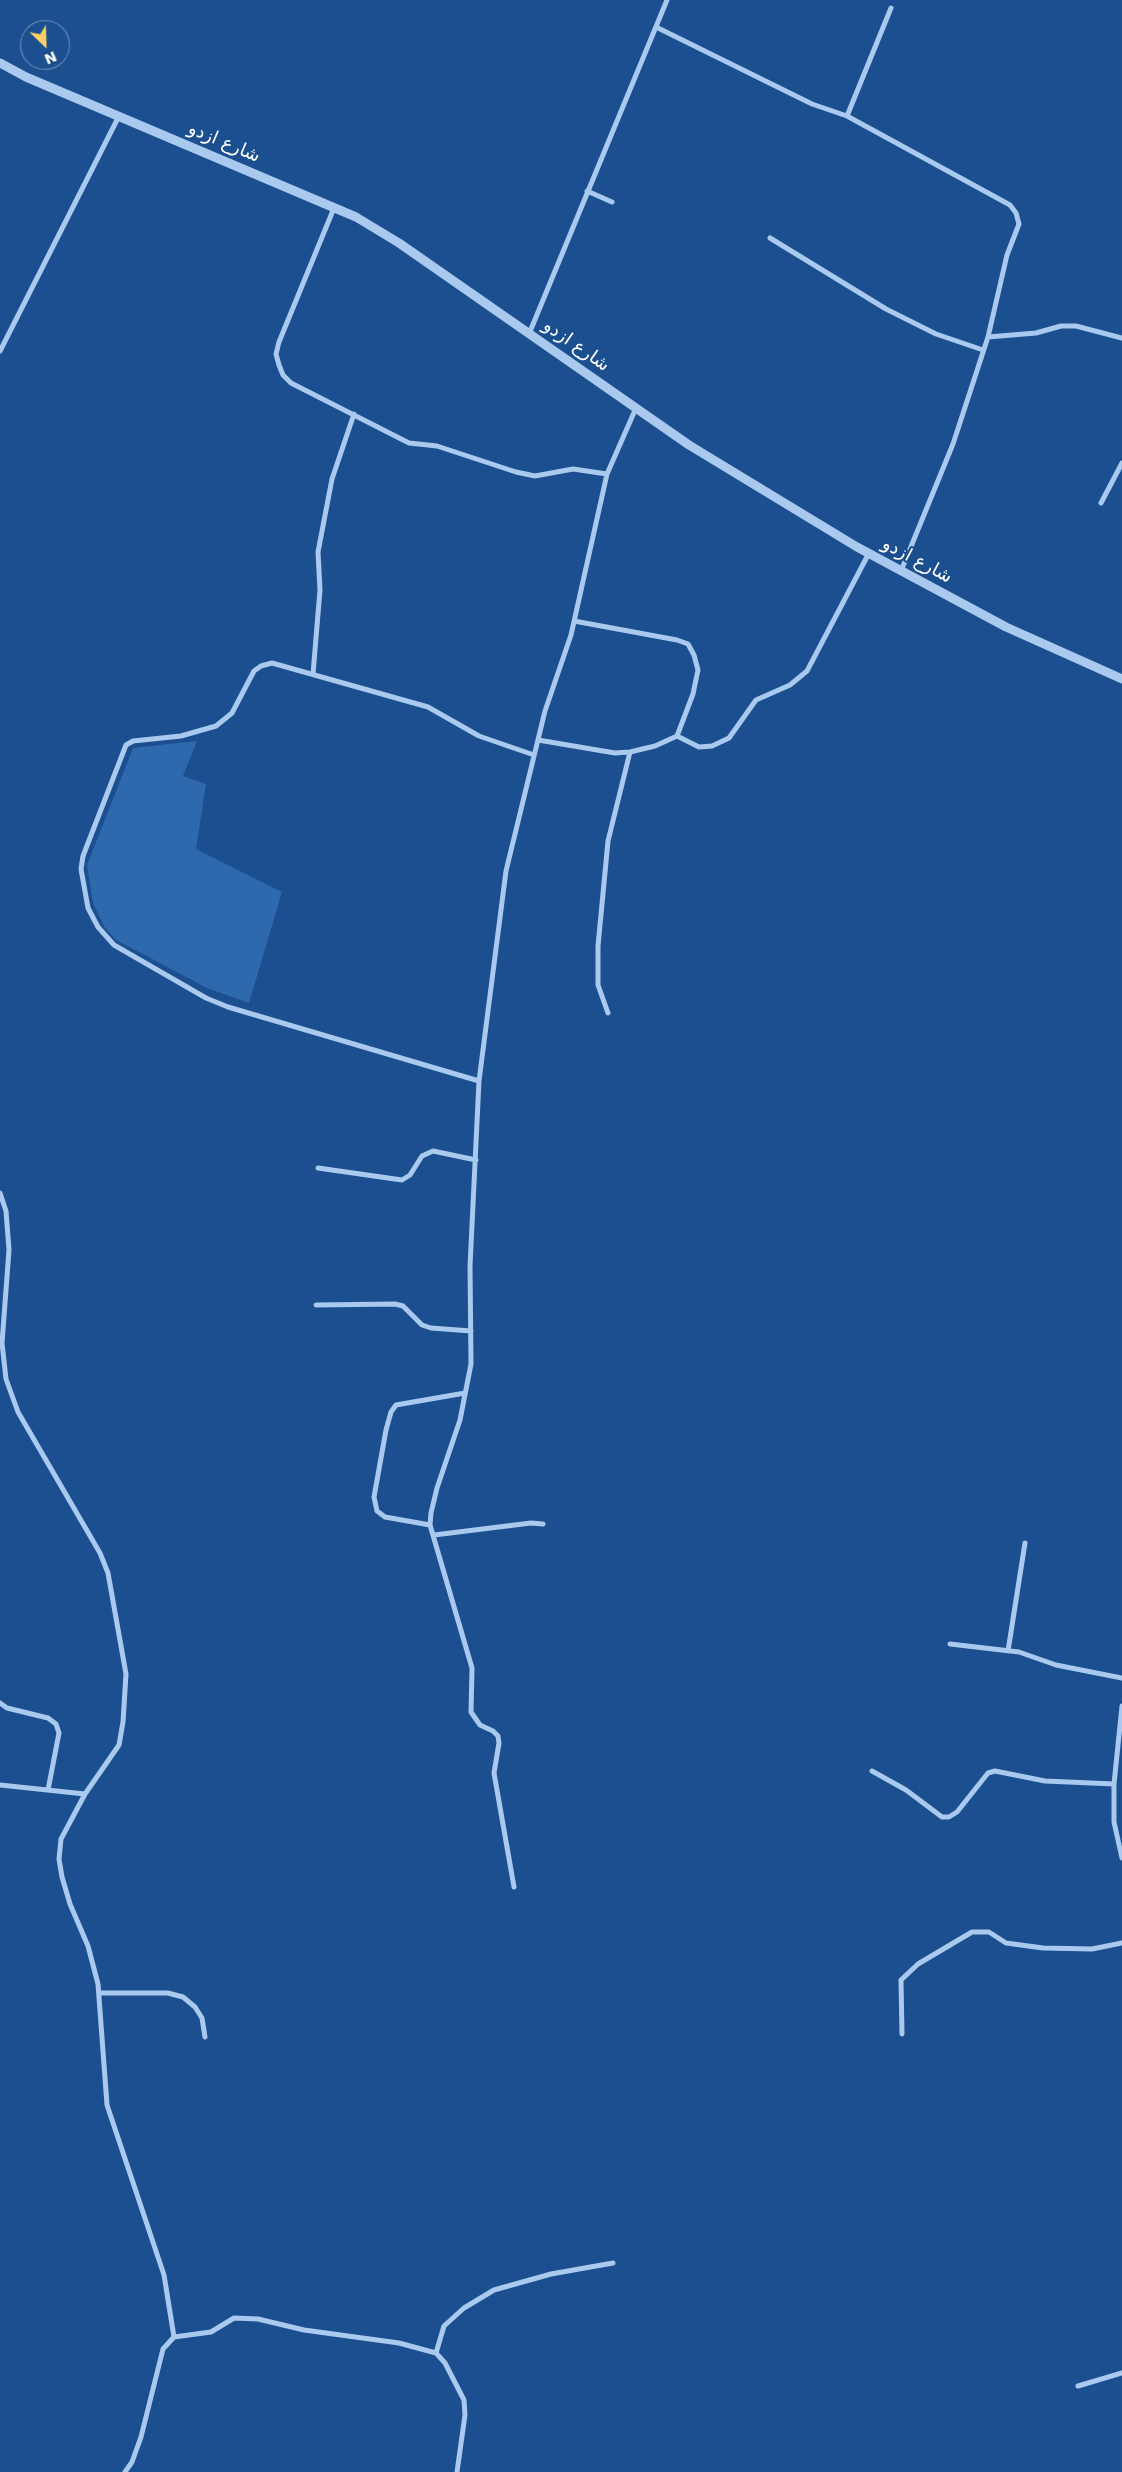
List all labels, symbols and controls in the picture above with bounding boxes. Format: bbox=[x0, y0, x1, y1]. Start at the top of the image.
north arrow bbox=[20, 20, 70, 70]
text: N bbox=[42, 48, 59, 67]
street label: شارع ازدو bbox=[185, 118, 263, 168]
street label: شارع ازدو bbox=[539, 315, 613, 377]
street label: شارع ازدو bbox=[878, 534, 956, 588]

